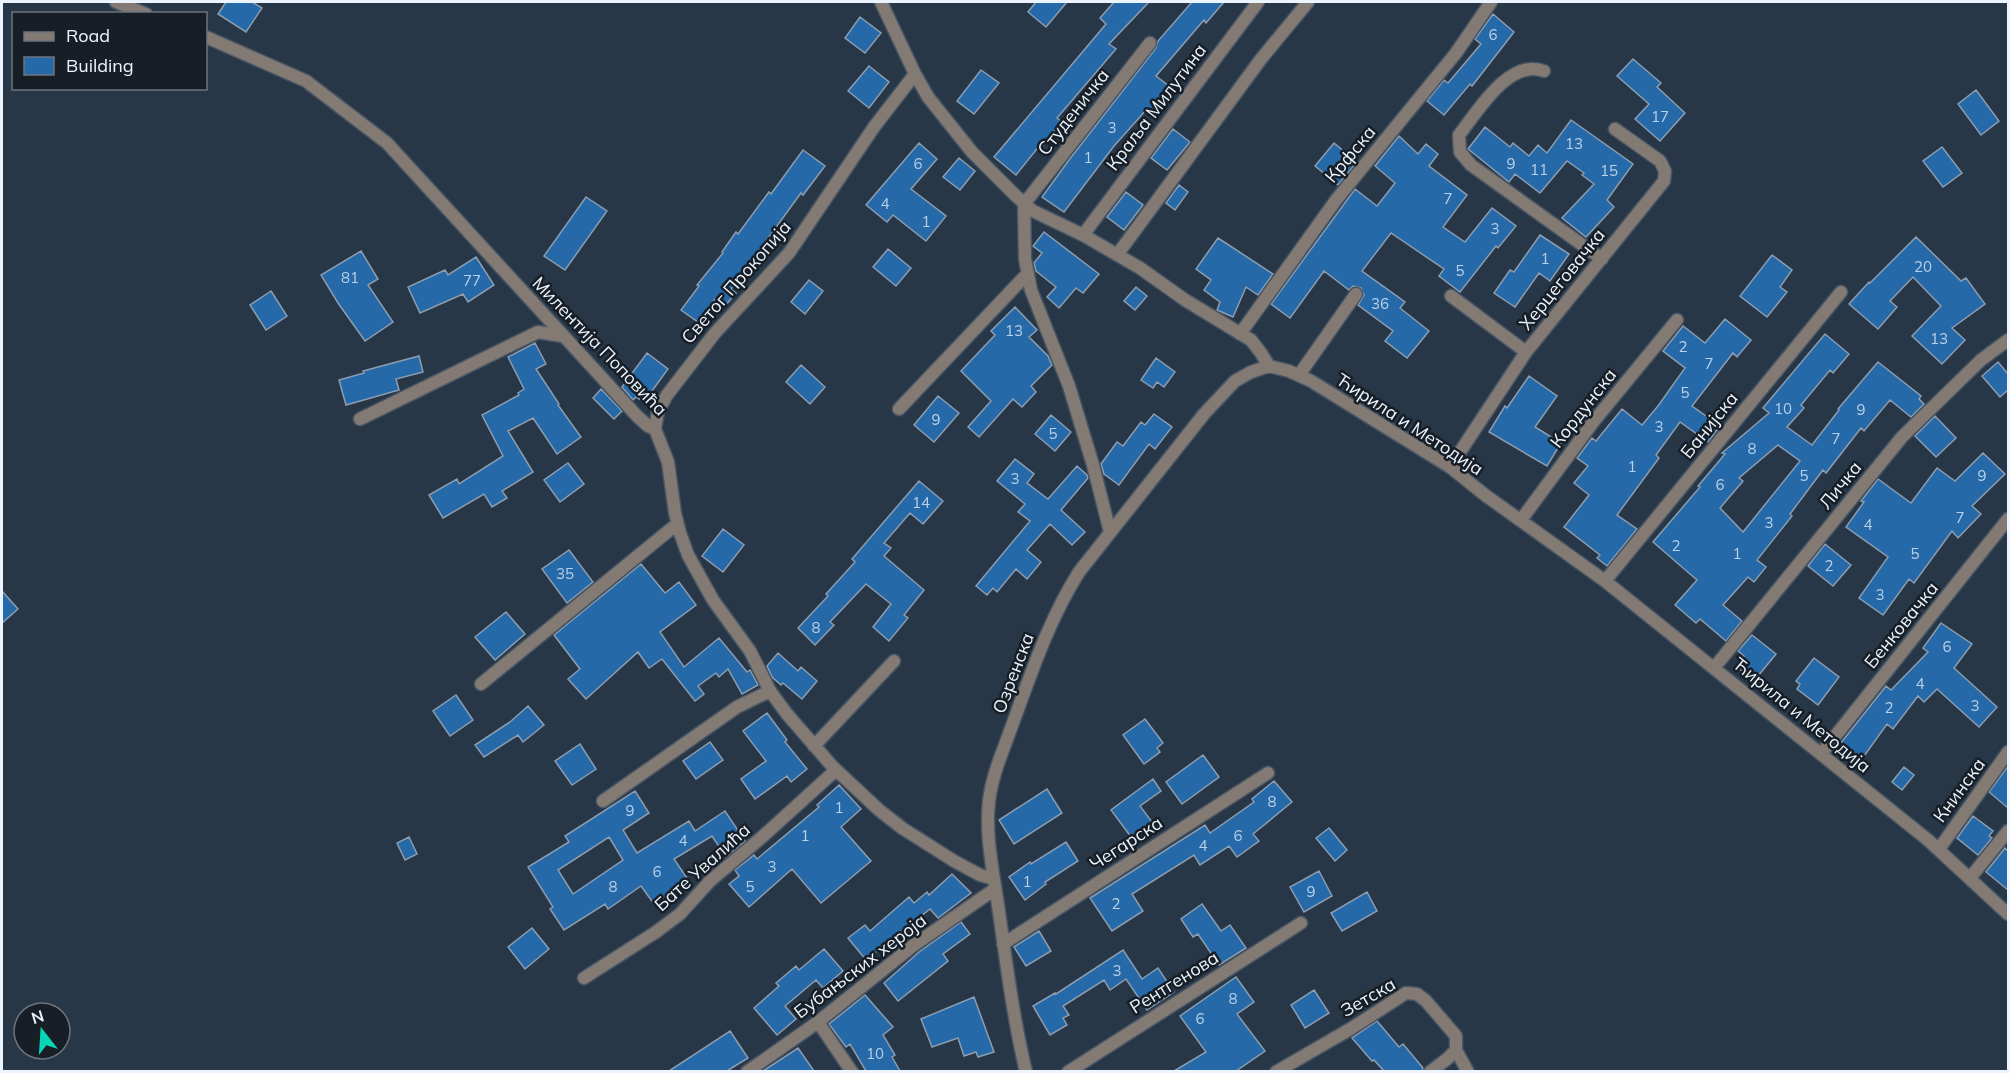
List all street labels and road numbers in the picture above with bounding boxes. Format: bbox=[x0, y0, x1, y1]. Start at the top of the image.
street label: Краља Милутина bbox=[1101, 39, 1211, 175]
street label: Студеничка bbox=[1032, 64, 1114, 160]
street label: Крфска bbox=[1320, 121, 1380, 187]
street label: Светог Прокопија bbox=[676, 216, 796, 348]
street label: Херцеговачка bbox=[1514, 224, 1610, 334]
street label: Милентија Поповића bbox=[528, 272, 672, 420]
street label: Кордунска bbox=[1545, 364, 1621, 452]
street label: Ћирила и Методија bbox=[1332, 368, 1488, 480]
street label: Банијска bbox=[1675, 387, 1743, 463]
street label: Личка bbox=[1814, 456, 1866, 514]
street label: Бенковачка bbox=[1859, 577, 1943, 673]
street label: Озренска bbox=[987, 629, 1039, 717]
street label: Ћирила и Методија bbox=[1728, 652, 1876, 778]
street label: Книнска bbox=[1928, 753, 1990, 827]
street label: Чегарска bbox=[1085, 811, 1167, 875]
street label: Бате Увалића bbox=[649, 818, 755, 916]
street label: Бубањских хероја bbox=[789, 909, 931, 1023]
street label: Рентгенова bbox=[1125, 946, 1223, 1018]
street label: Зетска bbox=[1336, 972, 1400, 1022]

